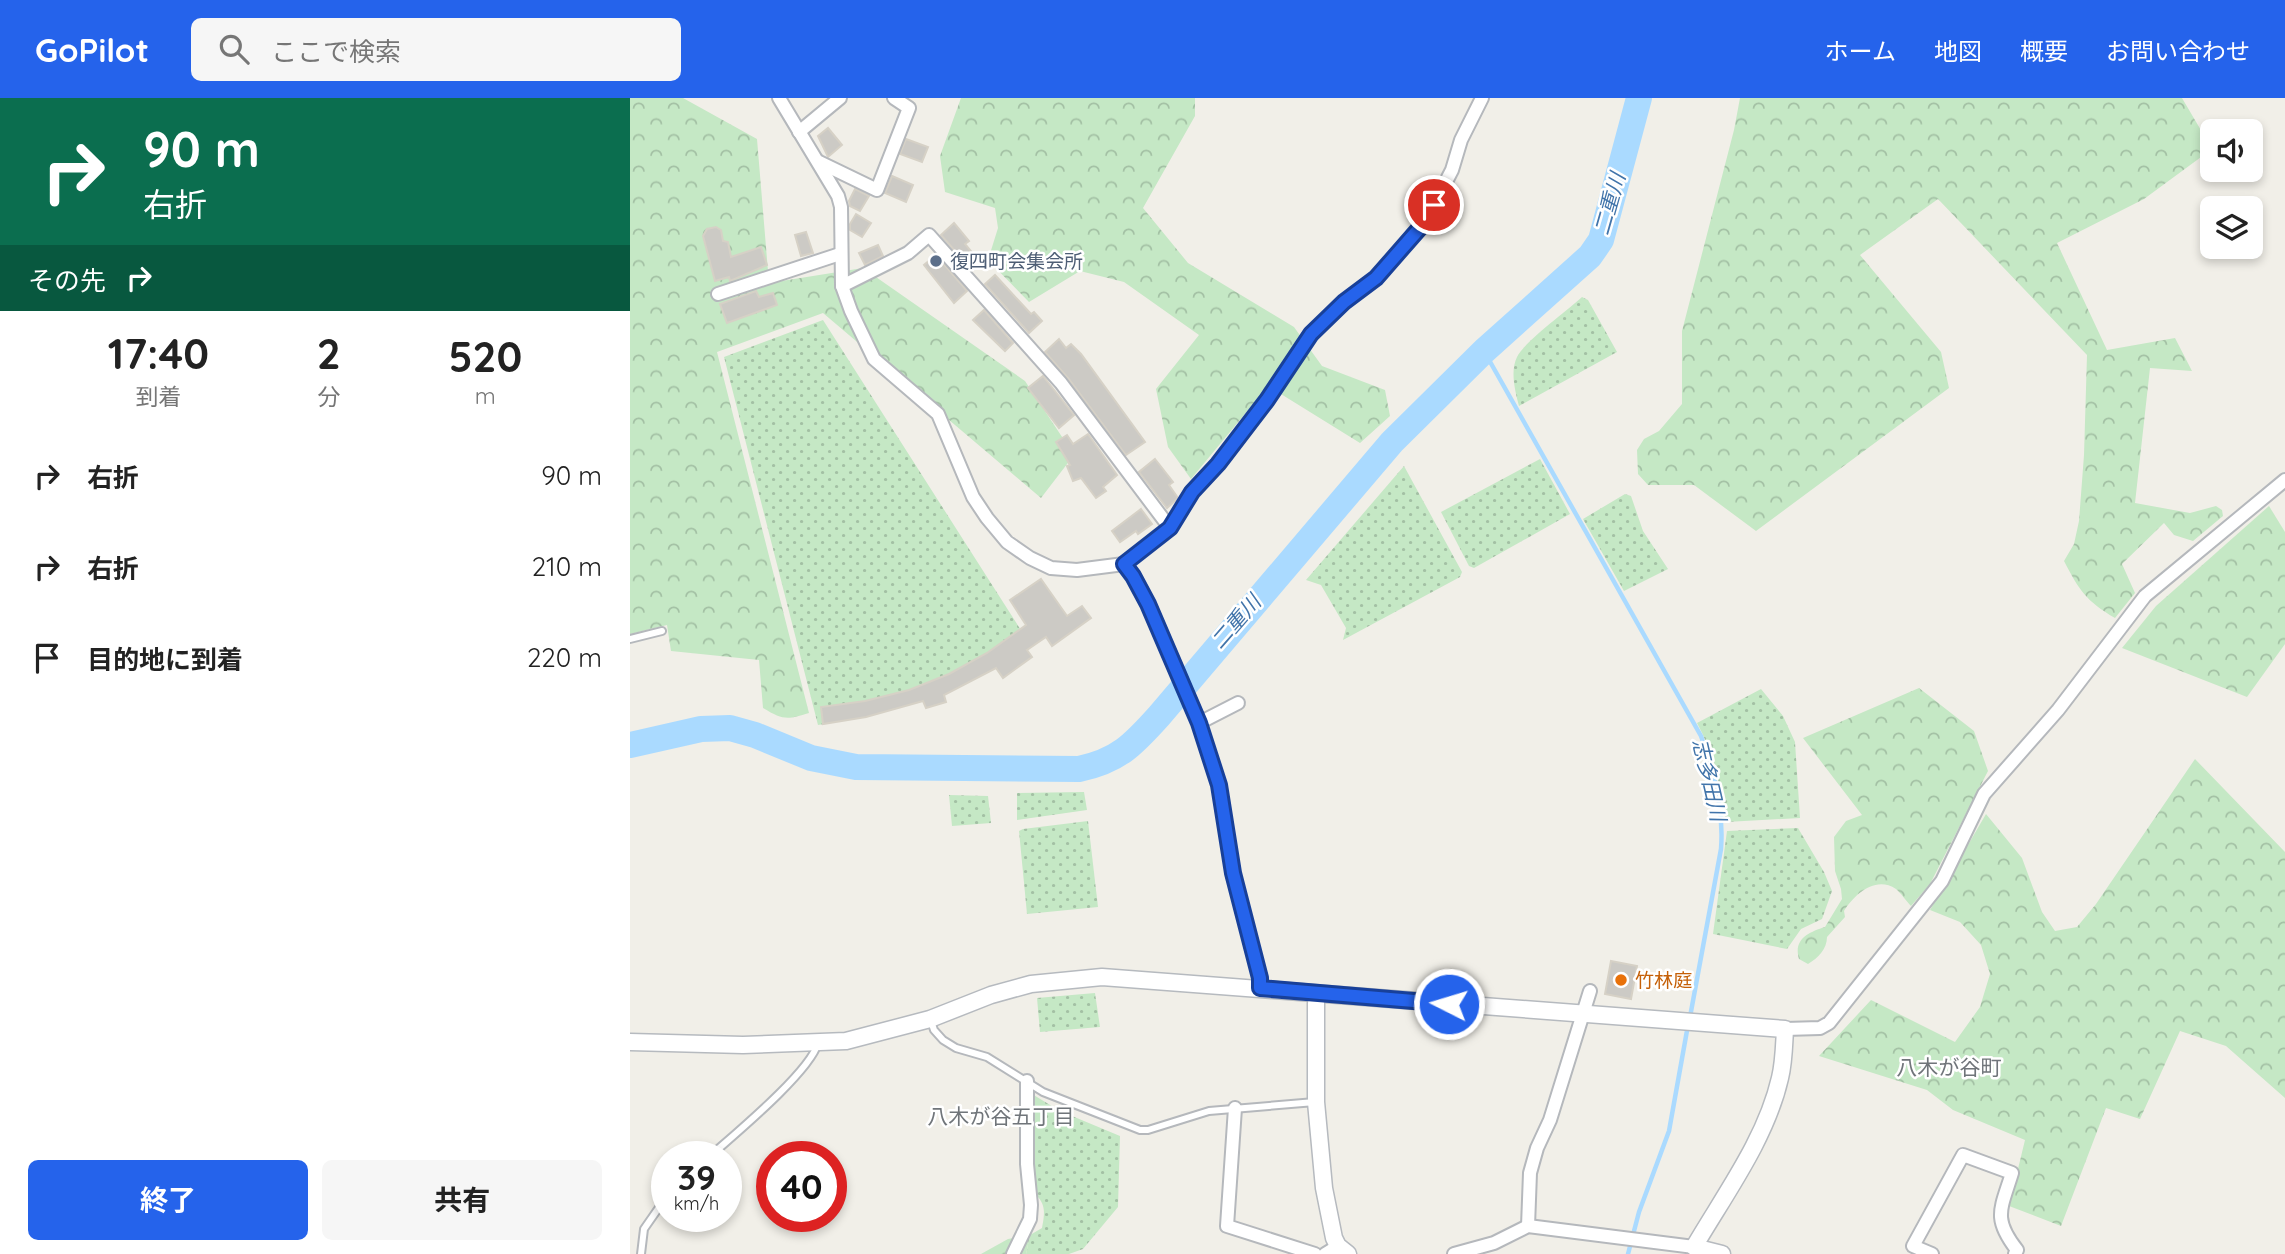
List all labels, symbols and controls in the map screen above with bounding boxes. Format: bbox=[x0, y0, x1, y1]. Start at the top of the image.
search box bbox=[191, 18, 681, 81]
text: GoPilot bbox=[35, 29, 149, 70]
icon: search bbox=[215, 30, 253, 68]
text: ここで検索 bbox=[271, 35, 401, 68]
text: ホーム bbox=[1825, 36, 1896, 66]
text: 地図 bbox=[1934, 36, 1982, 66]
text: 概要 bbox=[2020, 36, 2068, 66]
text: お問い合わせ bbox=[2106, 36, 2250, 66]
text: 90 m bbox=[143, 118, 260, 179]
map controls bbox=[2200, 119, 2263, 259]
button: sound bbox=[2200, 119, 2263, 182]
icon: right bbox=[28, 126, 119, 217]
water label: 二重川 bbox=[1588, 168, 1631, 238]
pin bbox=[1404, 175, 1464, 235]
text: 右折 bbox=[143, 184, 207, 224]
icon: arrive bbox=[1415, 186, 1453, 224]
button: layers bbox=[2200, 196, 2263, 259]
place label: 復四町会集会所 bbox=[950, 249, 1083, 273]
marker: 復四町会集会所 bbox=[928, 253, 944, 269]
icon: right bbox=[120, 259, 158, 297]
text: その先 bbox=[28, 264, 106, 297]
text: 17:40 bbox=[108, 327, 209, 380]
text: 2 bbox=[317, 327, 341, 380]
text: 520 bbox=[448, 330, 522, 383]
text: m bbox=[475, 381, 496, 410]
text: 到着 bbox=[135, 382, 181, 411]
text: 分 bbox=[317, 382, 340, 411]
icon: right bbox=[28, 457, 66, 495]
text: 90 m bbox=[541, 459, 602, 492]
text: 右折 bbox=[87, 461, 139, 494]
icon: right bbox=[28, 548, 66, 586]
text: 210 m bbox=[532, 550, 602, 583]
text: 右折 bbox=[87, 552, 139, 585]
water label: 二重川 bbox=[1205, 588, 1267, 654]
icon: arrive bbox=[28, 639, 66, 677]
text: 220 m bbox=[527, 641, 602, 674]
text: 目的地に到着 bbox=[87, 643, 243, 676]
water label: 志多田川 bbox=[1688, 736, 1733, 826]
position arrow bbox=[1412, 967, 1486, 1041]
place label: 竹林庭 bbox=[1635, 968, 1692, 992]
marker: 竹林庭 bbox=[1613, 972, 1629, 988]
district label: 八木が谷町 bbox=[1897, 1054, 2002, 1080]
district label: 八木が谷五丁目 bbox=[928, 1103, 1075, 1129]
speed limit sign: 40 bbox=[756, 1141, 847, 1232]
text: 39 bbox=[677, 1155, 716, 1199]
button: 終了 bbox=[28, 1160, 308, 1240]
button: 共有 bbox=[322, 1160, 602, 1240]
text: km/h bbox=[674, 1192, 719, 1215]

